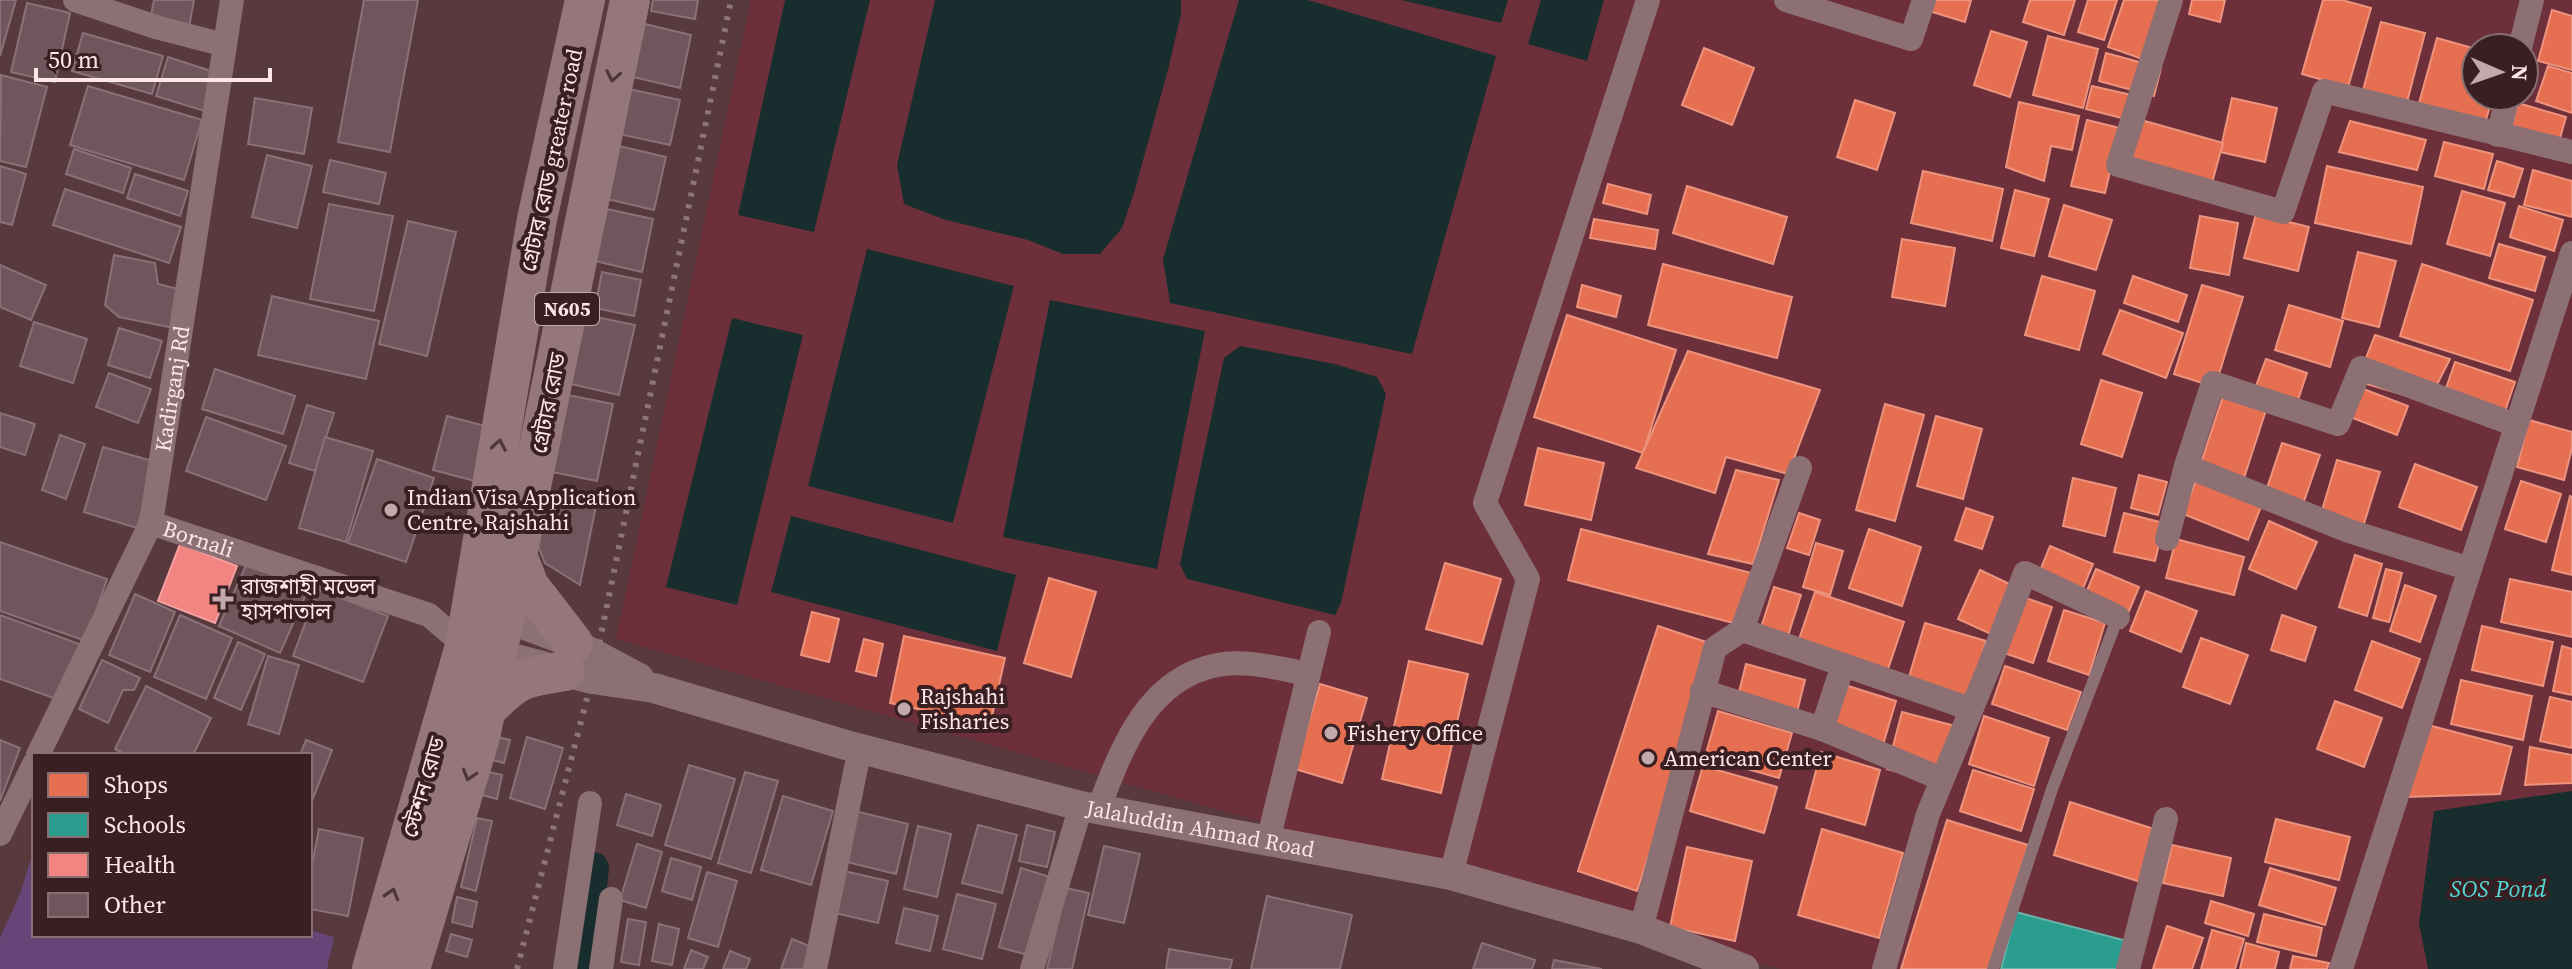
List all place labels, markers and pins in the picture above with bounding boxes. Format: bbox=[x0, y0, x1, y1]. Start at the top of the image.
place label: Indian Visa Application Centre, Rajshahi bbox=[407, 482, 636, 537]
marker: Indian Visa Application Centre, Rajshahi bbox=[382, 501, 400, 519]
place label: রাজশাহী মডেল হাসপাতাল bbox=[240, 571, 377, 626]
marker: রাজশাহী মডেল হাসপাতাল bbox=[212, 588, 234, 610]
place label: Rajshahi Fisharies bbox=[920, 681, 1009, 736]
marker: Rajshahi Fisharies bbox=[895, 700, 913, 718]
place label: Fishery Office bbox=[1347, 718, 1483, 748]
marker: Fishery Office bbox=[1322, 724, 1340, 742]
place label: American Center bbox=[1664, 743, 1832, 773]
marker: American Center bbox=[1639, 749, 1657, 767]

